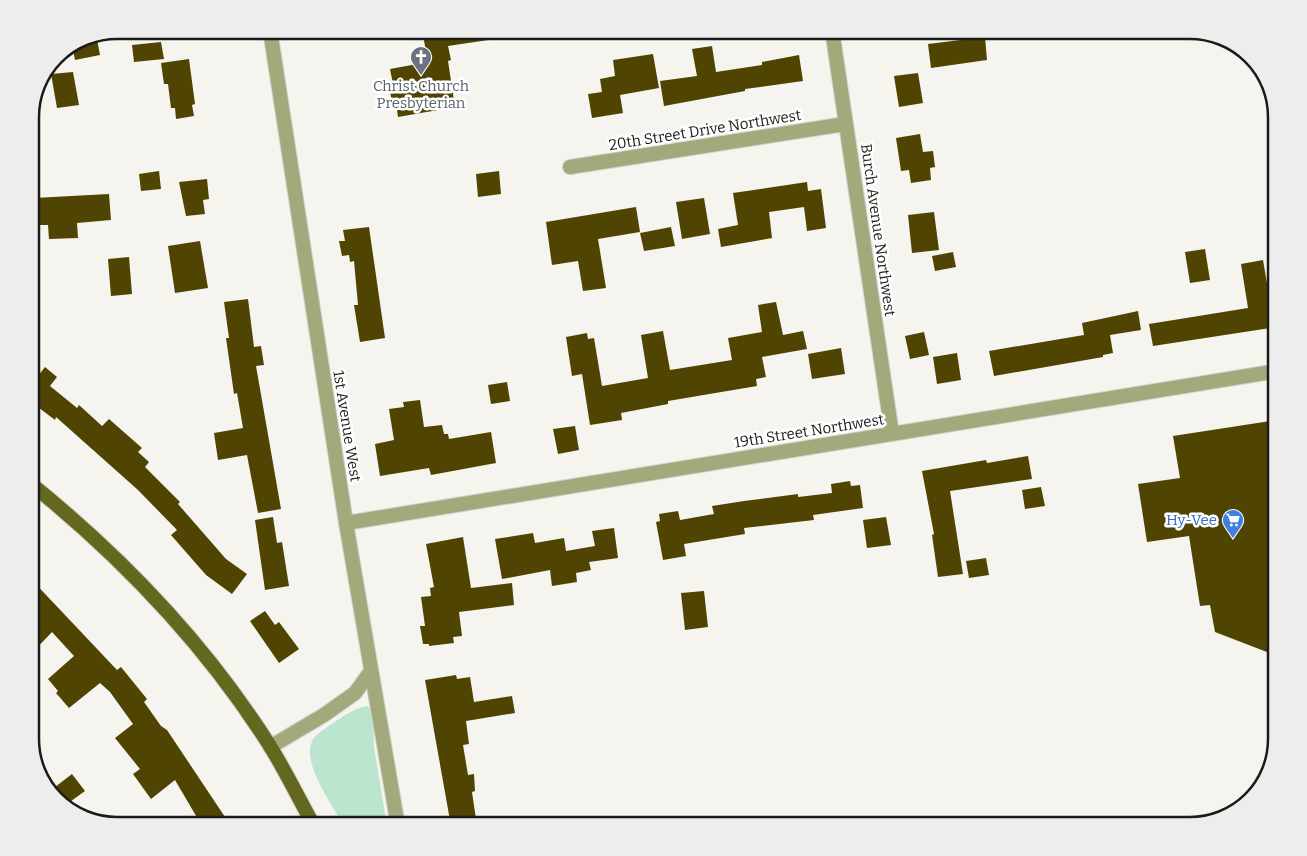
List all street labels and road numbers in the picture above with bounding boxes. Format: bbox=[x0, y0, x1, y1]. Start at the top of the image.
street label: 20th Street Drive Northwest bbox=[608, 106, 803, 154]
street label: Burch Avenue Northwest bbox=[857, 143, 899, 318]
street label: 1st Avenue West bbox=[329, 369, 365, 484]
street label: 19th Street Northwest bbox=[733, 410, 886, 452]

